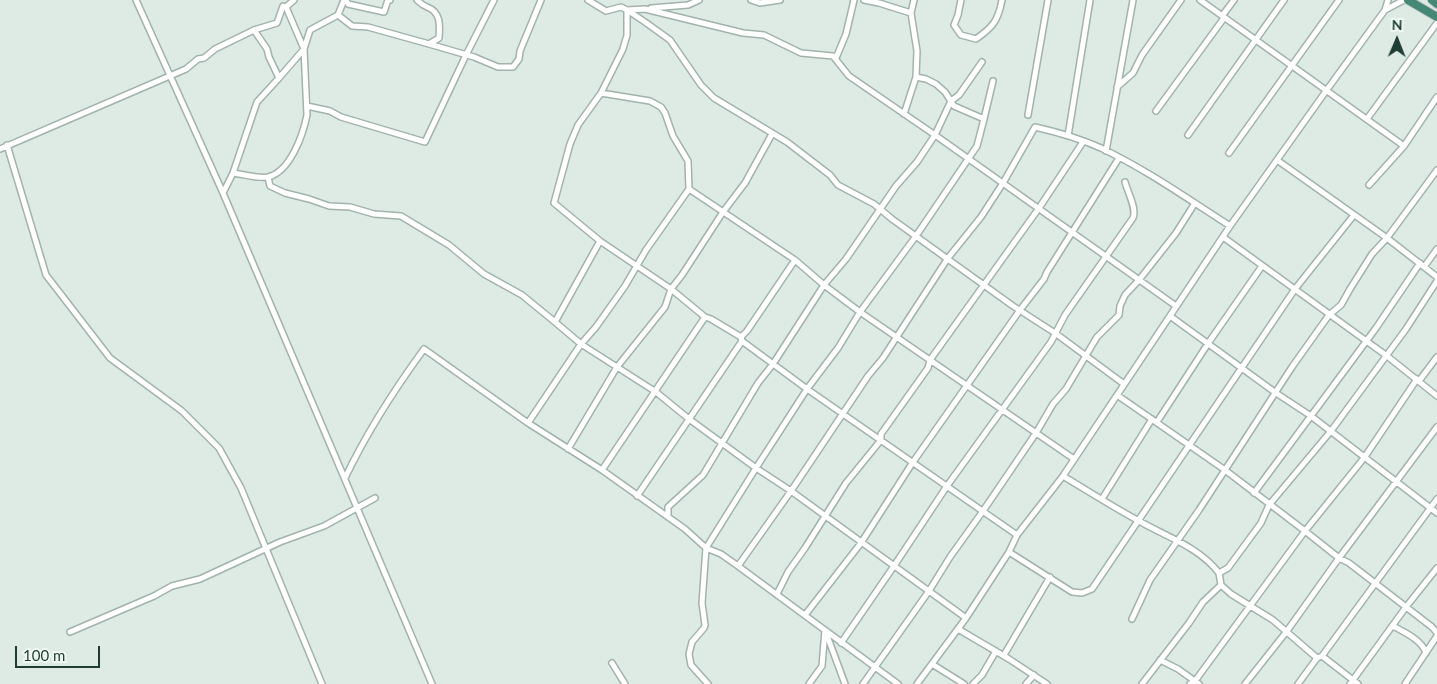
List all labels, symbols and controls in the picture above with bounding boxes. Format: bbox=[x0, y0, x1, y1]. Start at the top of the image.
north arrow bbox=[1372, 15, 1422, 65]
text: N bbox=[1392, 16, 1403, 33]
scale bar bbox=[18, 636, 102, 668]
text: 100 m bbox=[23, 646, 65, 664]

